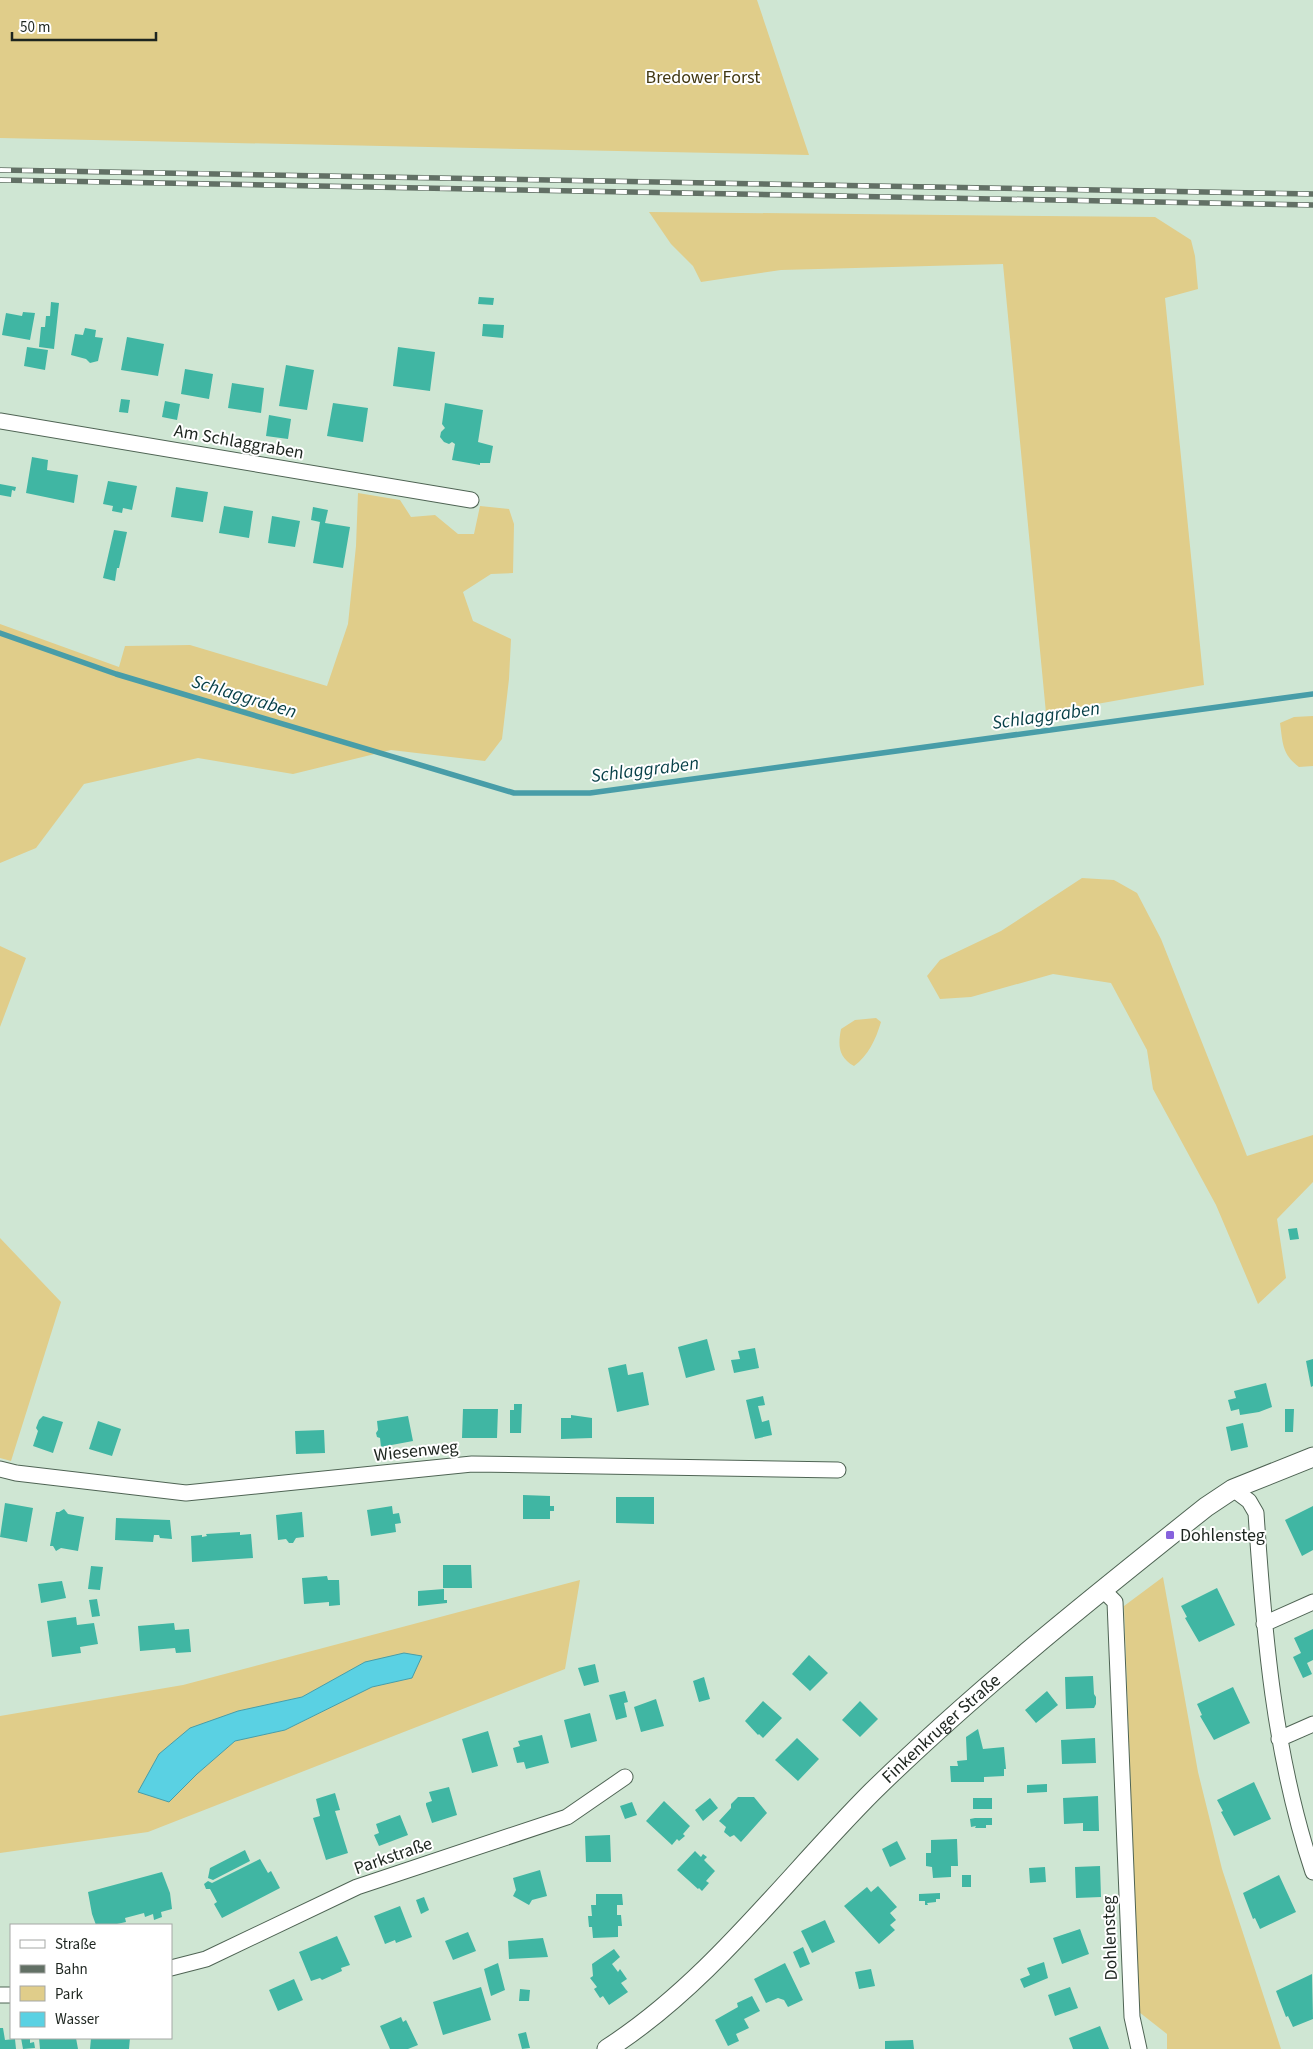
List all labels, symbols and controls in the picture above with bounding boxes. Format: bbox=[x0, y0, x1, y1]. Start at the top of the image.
scale bar bbox=[12, 10, 156, 42]
text: 50 m bbox=[20, 17, 50, 38]
park label: Bredower Forst bbox=[646, 65, 760, 90]
street label: Am Schlaggraben bbox=[172, 418, 306, 466]
water label: Schlaggraben bbox=[188, 668, 300, 726]
water label: Schlaggraben bbox=[990, 695, 1102, 737]
water label: Schlaggraben bbox=[589, 750, 701, 790]
street label: Wiesenweg bbox=[373, 1434, 459, 1468]
place label: Dohlensteg bbox=[1180, 1523, 1265, 1548]
marker: Dohlensteg bbox=[1164, 1529, 1176, 1541]
street label: Finkenkruger Straße bbox=[876, 1668, 1006, 1789]
street label: Parkstraße bbox=[351, 1831, 435, 1881]
street label: Dohlensteg bbox=[1096, 1895, 1124, 1981]
legend bbox=[10, 1924, 172, 2039]
text: Straße bbox=[55, 1934, 96, 1955]
text: Bahn bbox=[55, 1959, 88, 1980]
text: Park bbox=[55, 1984, 84, 2005]
text: Wasser bbox=[55, 2009, 100, 2030]

